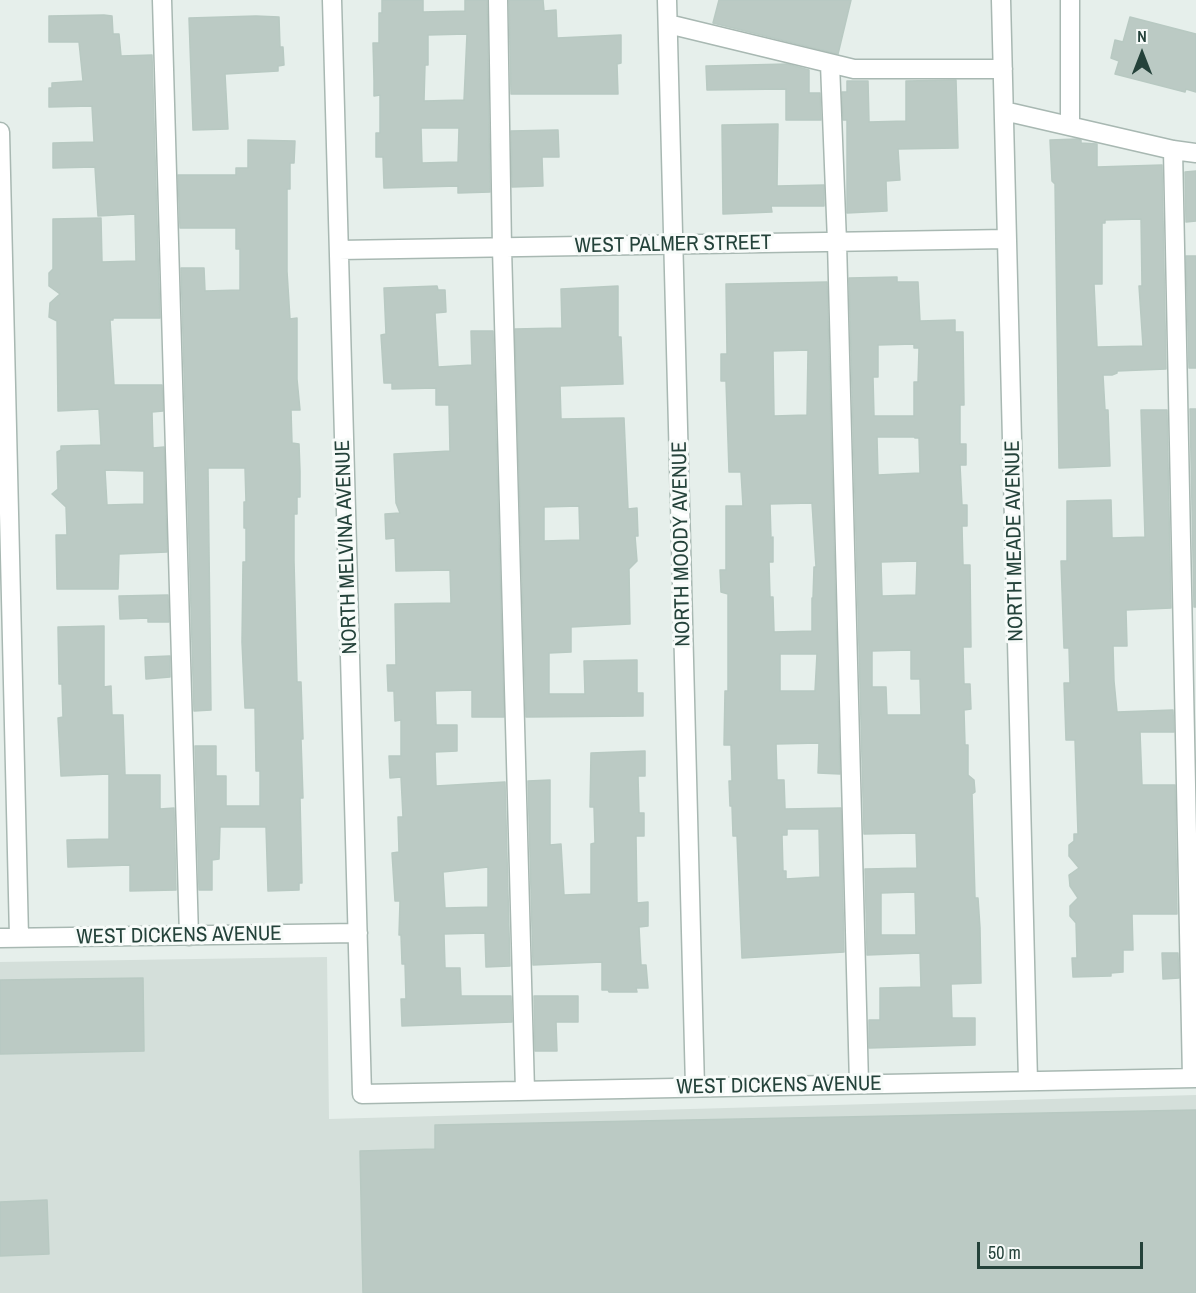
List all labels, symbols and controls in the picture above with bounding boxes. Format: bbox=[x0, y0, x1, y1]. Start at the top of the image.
north arrow bbox=[1112, 24, 1172, 84]
text: N bbox=[1137, 25, 1147, 47]
street label: WEST PALMER STREET bbox=[574, 231, 772, 259]
street label: NORTH MELVINA AVENUE bbox=[331, 439, 363, 655]
street label: NORTH MEADE AVENUE bbox=[1001, 440, 1029, 642]
street label: NORTH MOODY AVENUE bbox=[668, 441, 696, 647]
street label: WEST DICKENS AVENUE bbox=[76, 922, 282, 950]
street label: WEST DICKENS AVENUE bbox=[676, 1072, 882, 1100]
scale bar bbox=[980, 1230, 1146, 1268]
text: 50 m bbox=[988, 1240, 1021, 1265]

